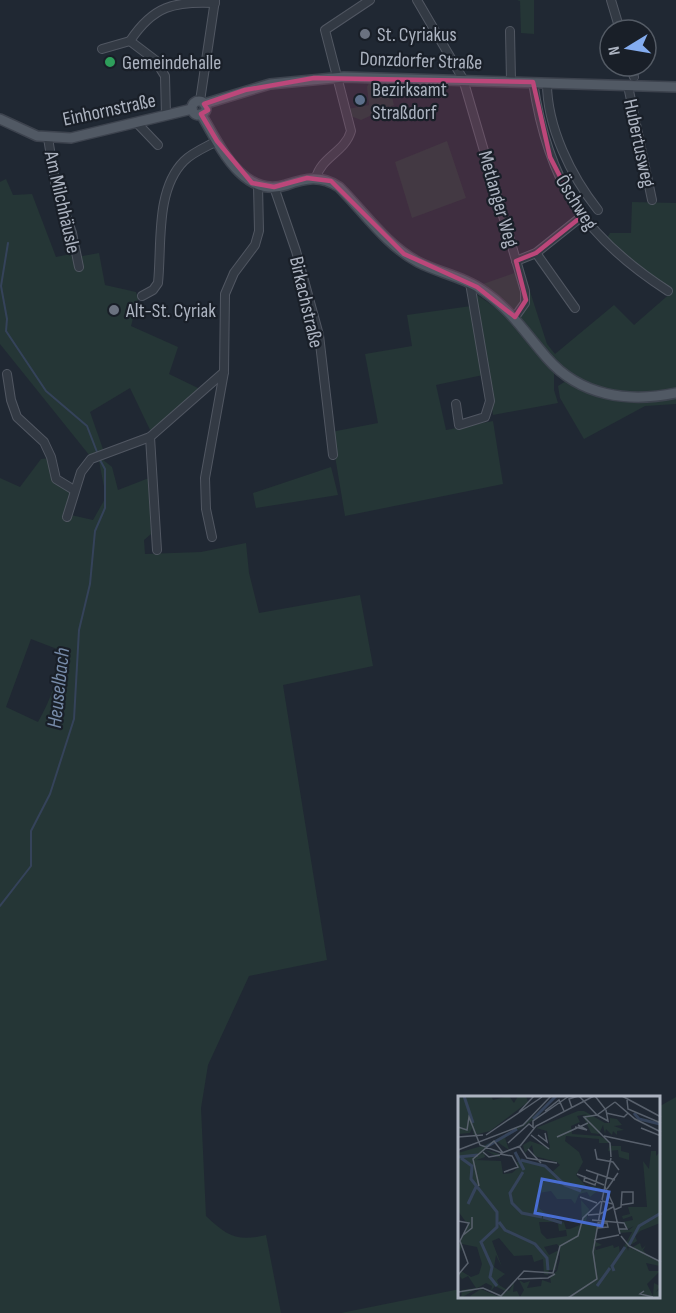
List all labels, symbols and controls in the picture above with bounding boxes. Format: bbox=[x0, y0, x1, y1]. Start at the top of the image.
north arrow bbox=[598, 18, 658, 78]
place label: St. Cyriakus bbox=[377, 23, 457, 47]
marker: St. Cyriakus bbox=[358, 27, 372, 41]
text: N bbox=[605, 45, 625, 57]
street label: Donzdorfer Straße bbox=[359, 47, 483, 75]
place label: Gemeindehalle bbox=[122, 51, 221, 75]
marker: Gemeindehalle bbox=[103, 55, 117, 69]
place label: Bezirksamt Straßdorf bbox=[372, 78, 447, 125]
street label: Einhornstraße bbox=[60, 88, 158, 132]
marker: Bezirksamt Straßdorf bbox=[353, 93, 367, 107]
street label: Hubertusweg bbox=[618, 97, 660, 190]
street label: Am Milchhäusle bbox=[38, 148, 85, 256]
street label: Metlanger Weg bbox=[473, 148, 523, 250]
street label: Öschweg bbox=[550, 170, 602, 235]
street label: Birkachstraße bbox=[284, 254, 328, 350]
place label: Alt-St. Cyriak bbox=[125, 299, 216, 323]
marker: Alt-St. Cyriak bbox=[107, 303, 121, 317]
water label: Heuselbach bbox=[42, 646, 75, 729]
inset map bbox=[458, 1096, 661, 1298]

